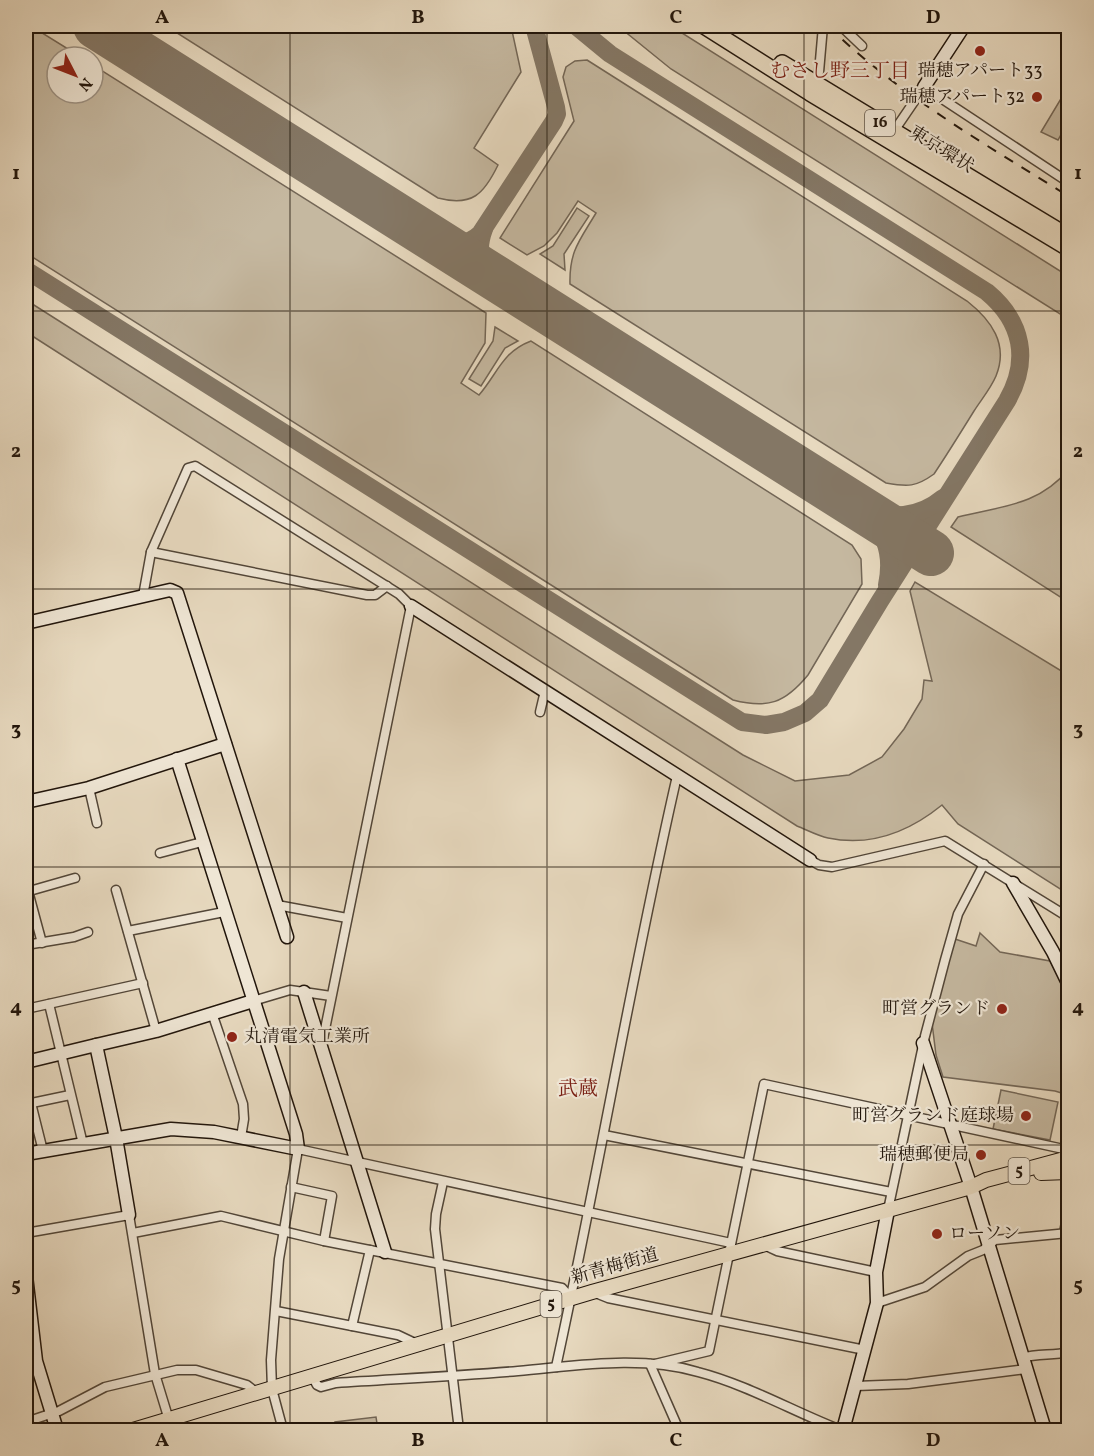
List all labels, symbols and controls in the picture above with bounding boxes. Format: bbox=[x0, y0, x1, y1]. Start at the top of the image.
text: A bbox=[155, 4, 169, 32]
text: B bbox=[411, 4, 425, 32]
text: C bbox=[670, 4, 683, 32]
text: D bbox=[926, 4, 940, 32]
marker: 瑞穂アパート33 bbox=[973, 44, 987, 58]
north arrow bbox=[45, 45, 105, 105]
district label: むさし野三丁目 bbox=[770, 58, 910, 86]
place label: 瑞穂アパート33 bbox=[918, 59, 1042, 84]
text: N bbox=[72, 72, 97, 96]
place label: 瑞穂アパート32 bbox=[900, 85, 1025, 110]
marker: 瑞穂アパート32 bbox=[1030, 90, 1044, 104]
road number: 16 bbox=[865, 110, 895, 136]
street label: 東京環状 bbox=[904, 120, 978, 180]
text: 1 bbox=[12, 160, 20, 188]
text: 1 bbox=[1074, 160, 1082, 188]
text: 2 bbox=[11, 438, 21, 466]
text: 2 bbox=[1073, 438, 1083, 466]
text: 3 bbox=[11, 716, 21, 744]
text: 3 bbox=[1073, 716, 1083, 744]
text: 4 bbox=[10, 994, 22, 1022]
text: 4 bbox=[1072, 994, 1084, 1022]
place label: 町営グランド bbox=[882, 997, 990, 1022]
marker: 町営グランド bbox=[995, 1002, 1009, 1016]
place label: 丸清電気工業所 bbox=[244, 1025, 370, 1050]
marker: 丸清電気工業所 bbox=[225, 1030, 239, 1044]
district label: 武蔵 bbox=[558, 1076, 598, 1104]
place label: 町営グランド庭球場 bbox=[852, 1104, 1014, 1129]
marker: 町営グランド庭球場 bbox=[1019, 1109, 1033, 1123]
place label: 瑞穂郵便局 bbox=[879, 1143, 969, 1168]
marker: 瑞穂郵便局 bbox=[974, 1148, 988, 1162]
road number: 5 bbox=[1008, 1158, 1030, 1184]
place label: ローソン bbox=[949, 1222, 1020, 1247]
marker: ローソン bbox=[930, 1227, 944, 1241]
street label: 新青梅街道 bbox=[568, 1243, 662, 1291]
text: 5 bbox=[11, 1272, 21, 1300]
text: 5 bbox=[1073, 1272, 1083, 1300]
road number: 5 bbox=[540, 1291, 562, 1317]
text: A bbox=[155, 1427, 169, 1455]
text: B bbox=[411, 1427, 425, 1455]
text: C bbox=[670, 1427, 683, 1455]
text: D bbox=[926, 1427, 940, 1455]

